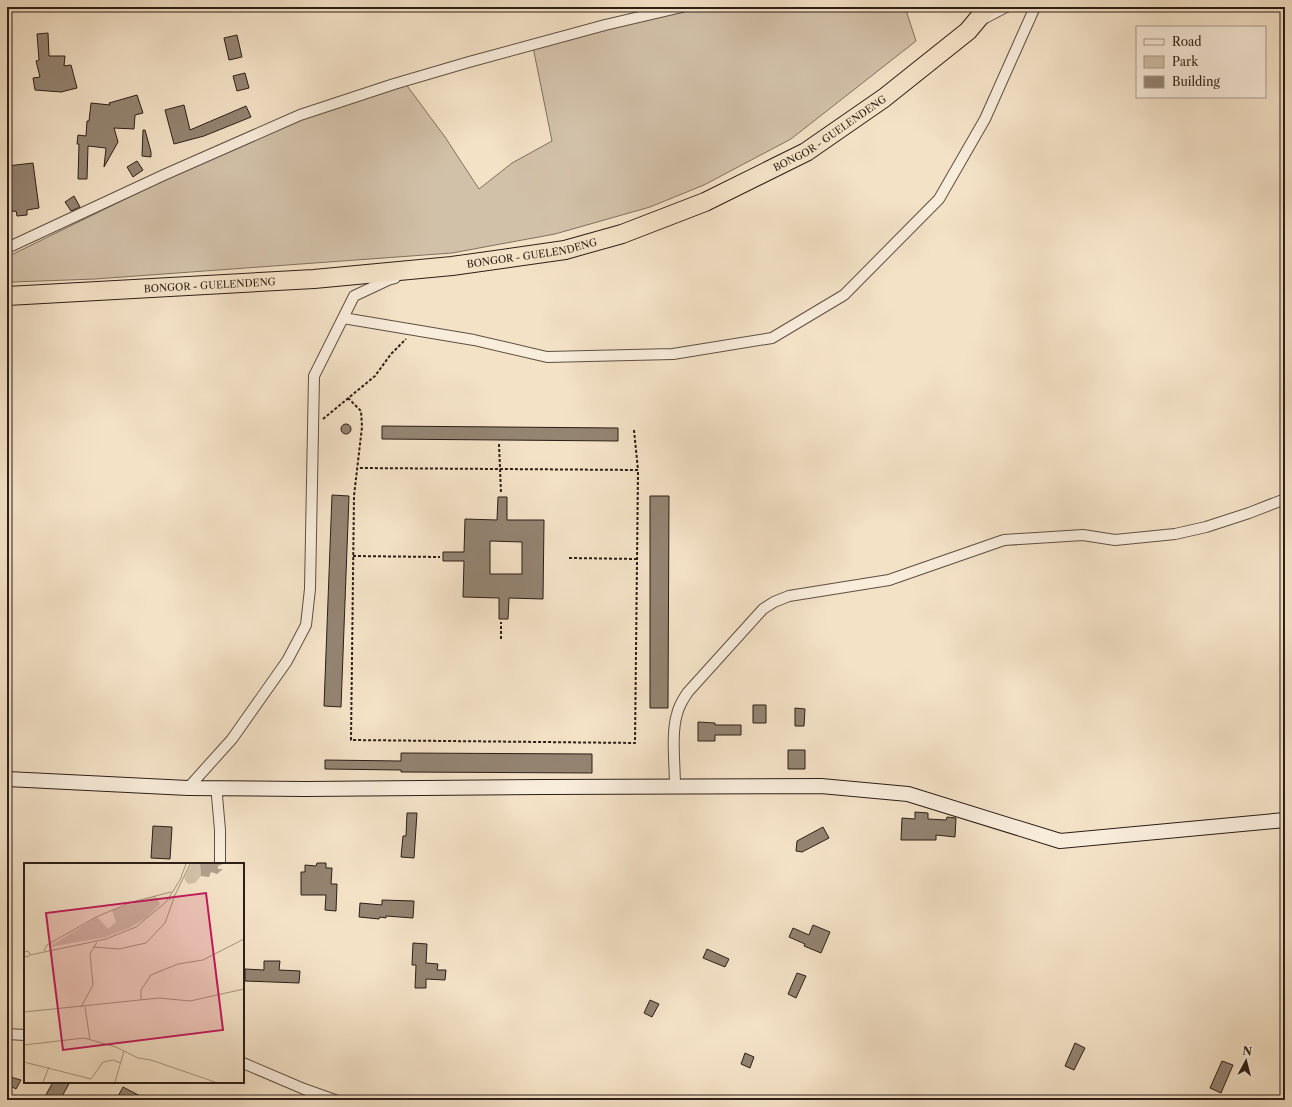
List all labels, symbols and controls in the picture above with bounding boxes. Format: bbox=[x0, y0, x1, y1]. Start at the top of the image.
legend bbox=[1136, 26, 1266, 98]
text: Road bbox=[1172, 34, 1202, 49]
text: Park bbox=[1172, 54, 1199, 69]
text: Building bbox=[1172, 74, 1220, 89]
street label: BONGOR - GUELENDENG bbox=[771, 92, 889, 174]
street label: BONGOR - GUELENDENG bbox=[466, 235, 599, 271]
street label: BONGOR - GUELENDENG bbox=[143, 275, 276, 295]
inset map bbox=[24, 863, 244, 1083]
north arrow bbox=[1226, 1041, 1266, 1081]
text: N bbox=[1242, 1044, 1253, 1059]

